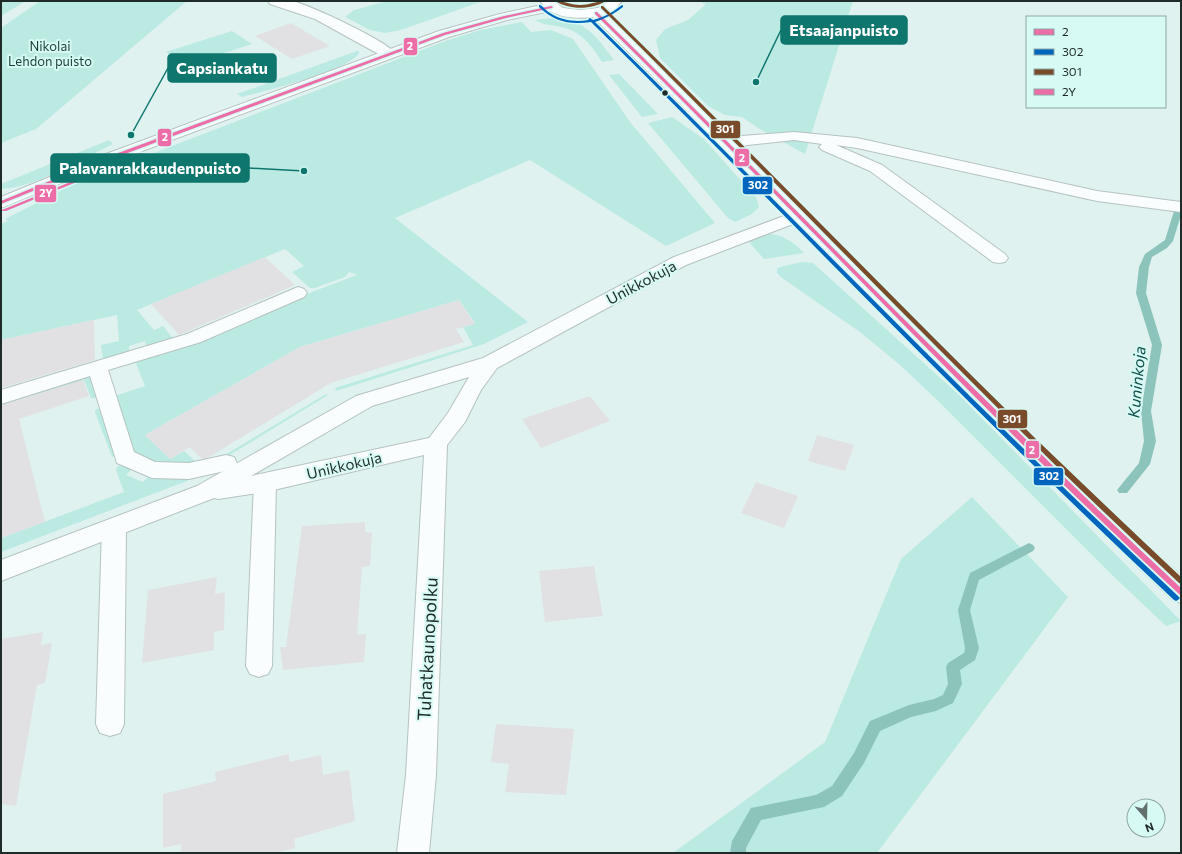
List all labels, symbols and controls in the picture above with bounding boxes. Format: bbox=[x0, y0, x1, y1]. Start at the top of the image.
callout: Etsaajanpuisto bbox=[781, 16, 907, 44]
legend bbox=[1026, 16, 1166, 108]
text: Etsaajanpuisto bbox=[789, 20, 899, 39]
text: 2 bbox=[1062, 24, 1069, 38]
line badge: 2 bbox=[403, 37, 418, 56]
park label: Nikolai Lehdon puisto bbox=[8, 38, 92, 69]
text: 2 bbox=[407, 39, 413, 52]
text: 302 bbox=[1062, 44, 1084, 58]
callout: Capsiankatu bbox=[168, 54, 276, 82]
text: Capsiankatu bbox=[176, 58, 268, 77]
text: 301 bbox=[1062, 64, 1082, 78]
text: 2Y bbox=[1062, 84, 1076, 98]
unlabelled marker bbox=[660, 88, 670, 98]
line badge: 301 bbox=[710, 120, 741, 139]
text: 301 bbox=[716, 122, 734, 135]
line badge: 2 bbox=[157, 128, 172, 147]
text: 2 bbox=[162, 130, 168, 143]
line badge: 2 bbox=[734, 148, 750, 167]
text: 2 bbox=[739, 151, 745, 164]
callout: Palavanrakkaudenpuisto bbox=[51, 154, 249, 182]
text: Palavanrakkaudenpuisto bbox=[59, 158, 242, 177]
line badge: 302 bbox=[742, 176, 773, 195]
text: 302 bbox=[748, 178, 768, 191]
line badge: 2Y bbox=[34, 184, 57, 203]
text: 2Y bbox=[39, 186, 53, 199]
street label: Unikkokuja bbox=[603, 256, 679, 308]
water label: Kuninkoja bbox=[1123, 345, 1149, 419]
line badge: 301 bbox=[997, 409, 1028, 429]
text: 301 bbox=[1003, 412, 1021, 425]
line badge: 2 bbox=[1025, 440, 1040, 459]
text: 2 bbox=[1029, 443, 1035, 456]
street label: Unikkokuja bbox=[305, 448, 383, 482]
line badge: 302 bbox=[1033, 467, 1064, 486]
text: 302 bbox=[1039, 469, 1059, 482]
street label: Tuhatkaunopolku bbox=[412, 577, 442, 721]
north arrow bbox=[1126, 798, 1166, 838]
text: N bbox=[1143, 820, 1156, 835]

